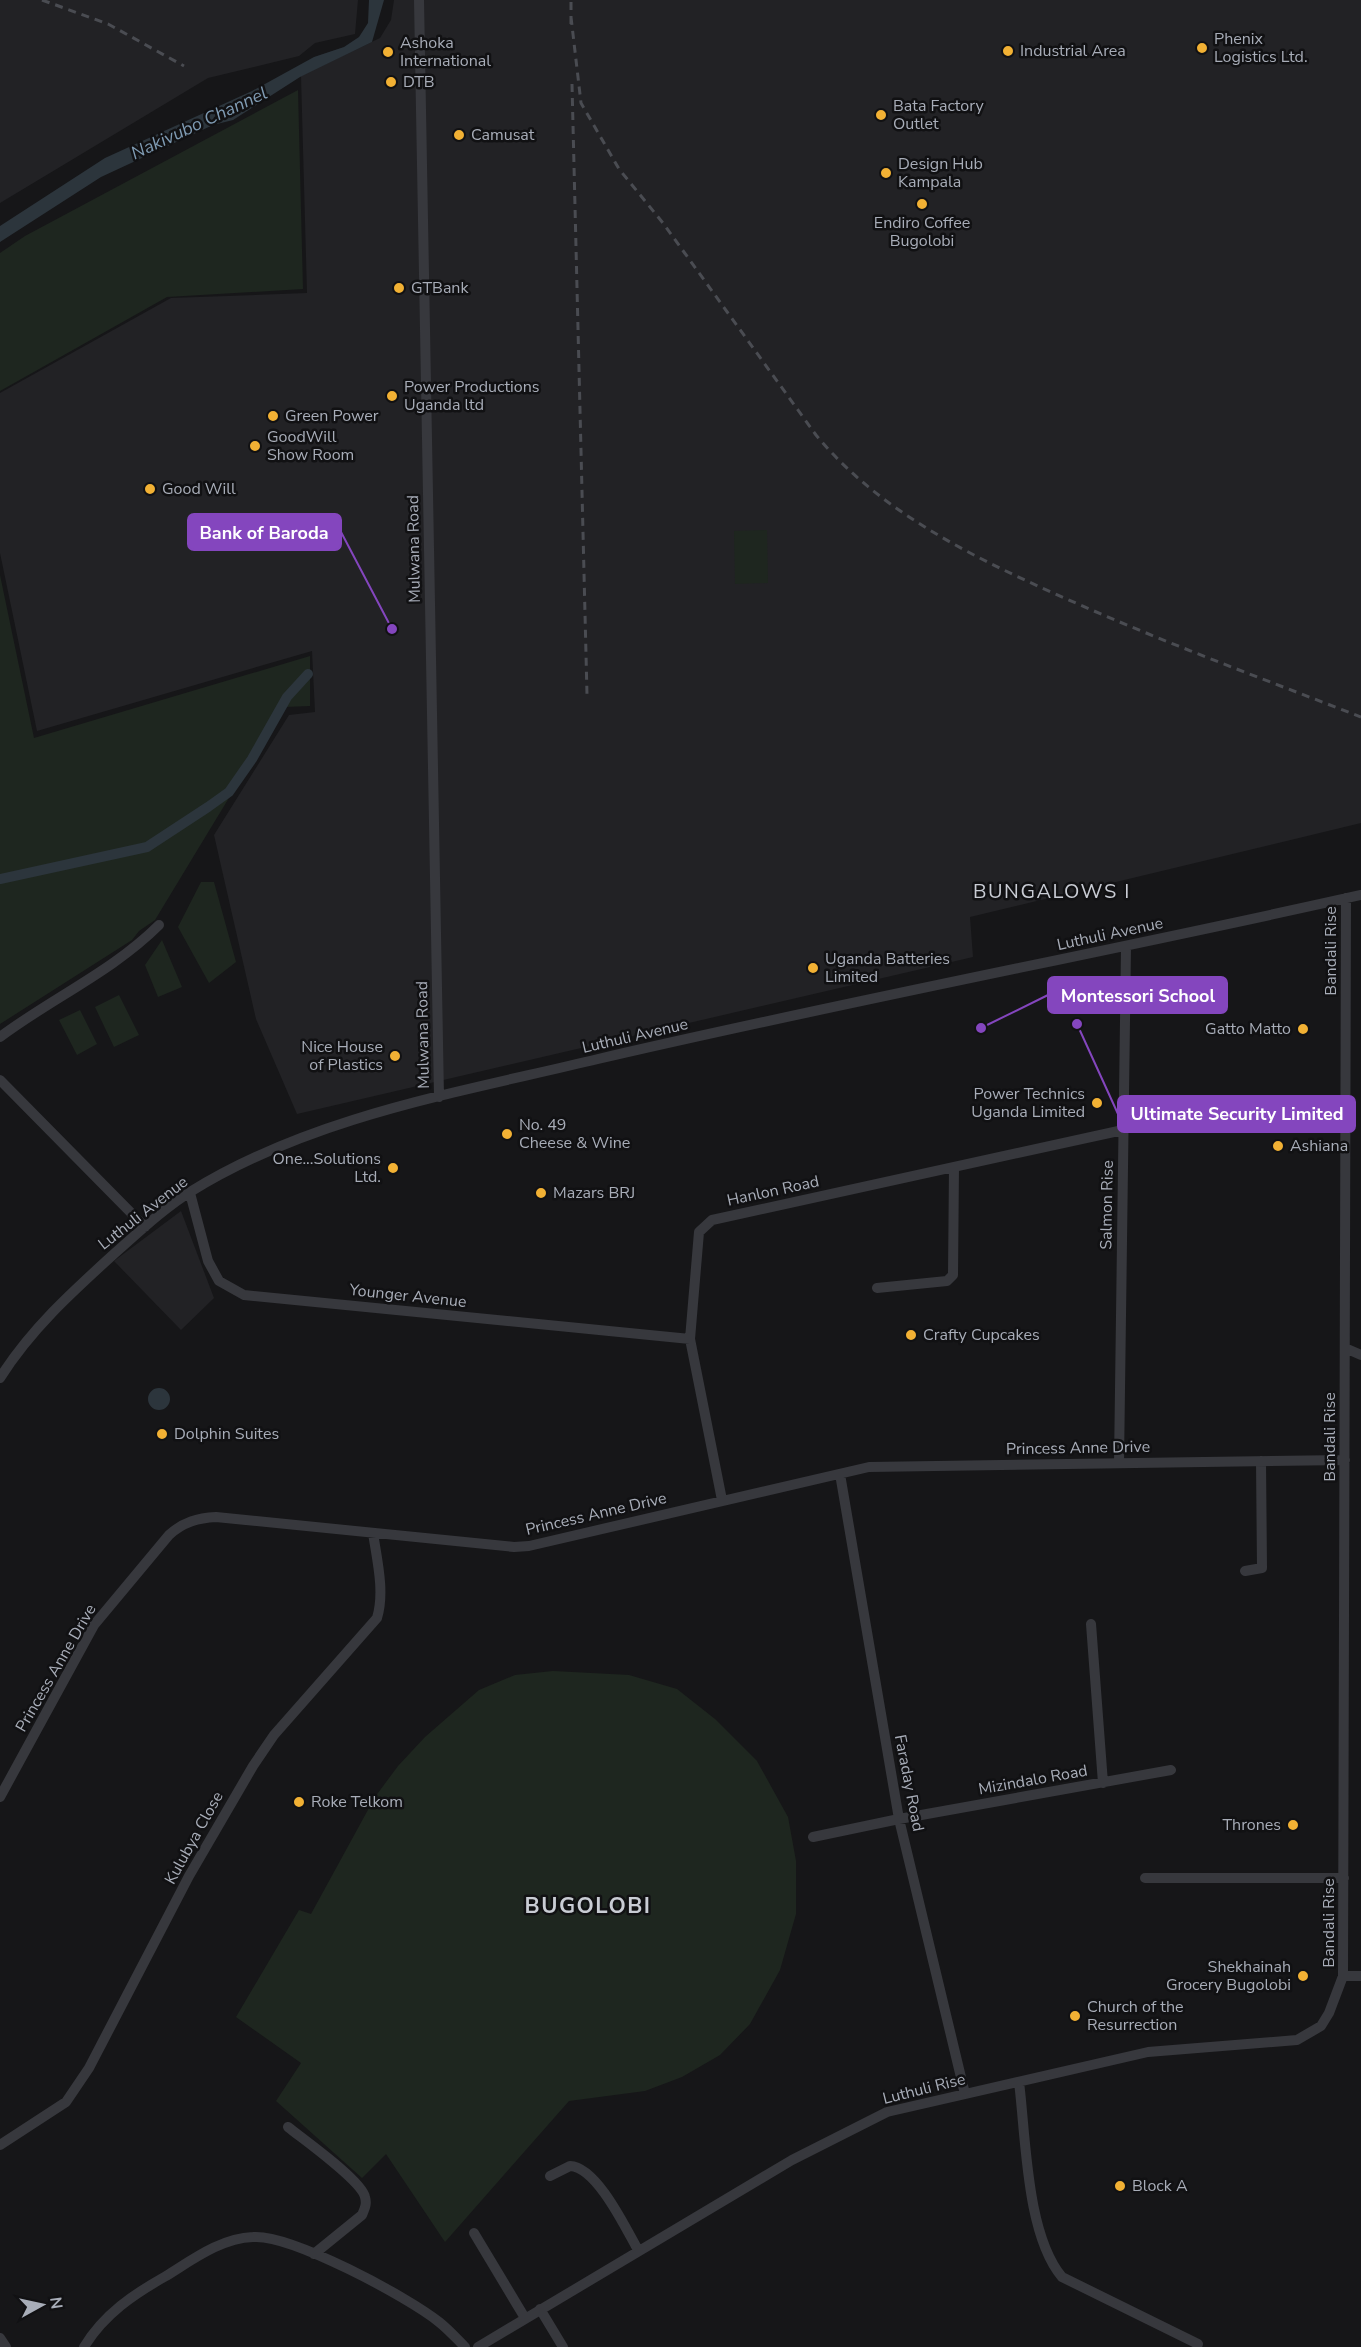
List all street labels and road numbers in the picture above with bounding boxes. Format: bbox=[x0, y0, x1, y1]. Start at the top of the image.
street label: Mulwana Road bbox=[402, 495, 426, 603]
street label: Bandali Rise bbox=[1320, 906, 1342, 996]
street label: Luthuli Avenue bbox=[1055, 912, 1165, 956]
street label: Mulwana Road bbox=[411, 981, 435, 1089]
street label: Luthuli Avenue bbox=[580, 1013, 690, 1059]
street label: Salmon Rise bbox=[1095, 1160, 1119, 1250]
street label: Hanlon Road bbox=[725, 1170, 821, 1212]
street label: Luthuli Avenue bbox=[94, 1171, 192, 1255]
street label: Younger Avenue bbox=[347, 1279, 468, 1313]
street label: Bandali Rise bbox=[1319, 1392, 1341, 1482]
street label: Princess Anne Drive bbox=[1006, 1436, 1150, 1460]
street label: Princess Anne Drive bbox=[523, 1487, 669, 1541]
street label: Princess Anne Drive bbox=[10, 1600, 102, 1736]
street label: Faraday Road bbox=[889, 1733, 929, 1833]
street label: Mizindalo Road bbox=[977, 1760, 1089, 1800]
street label: Kulubya Close bbox=[159, 1788, 229, 1888]
street label: Bandali Rise bbox=[1318, 1878, 1340, 1968]
street label: Luthuli Rise bbox=[880, 2068, 968, 2110]

